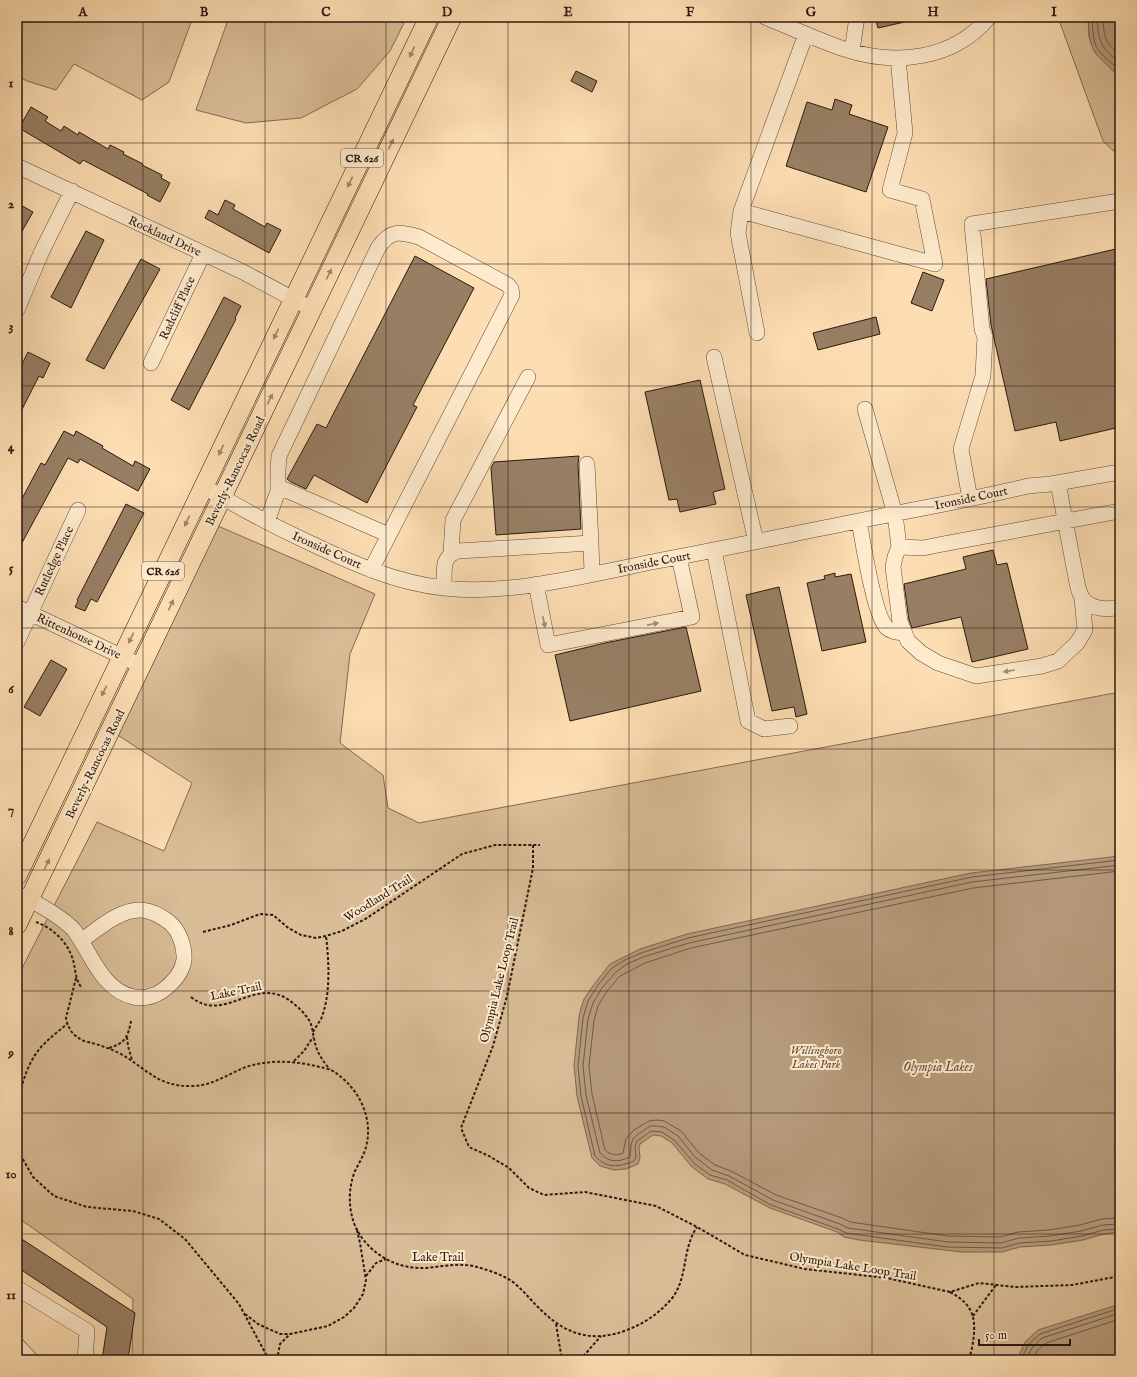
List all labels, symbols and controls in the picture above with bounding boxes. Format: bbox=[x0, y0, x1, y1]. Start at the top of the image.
text: A bbox=[78, 4, 89, 21]
text: B bbox=[200, 4, 209, 21]
text: C bbox=[321, 4, 331, 21]
text: D bbox=[442, 4, 453, 21]
text: E bbox=[563, 4, 573, 21]
text: F bbox=[686, 4, 695, 21]
text: G bbox=[806, 4, 817, 21]
text: H bbox=[927, 4, 939, 21]
text: I bbox=[1051, 4, 1057, 21]
one-way arrow bbox=[409, 46, 415, 58]
text: 1 bbox=[9, 75, 14, 92]
one-way arrow bbox=[388, 139, 394, 150]
road number: CR 626 bbox=[341, 149, 383, 167]
one-way arrow bbox=[347, 177, 353, 188]
text: 2 bbox=[8, 196, 14, 213]
street label: Rockland Drive bbox=[126, 213, 204, 260]
one-way arrow bbox=[326, 268, 332, 280]
street label: Radcliff Place bbox=[156, 274, 199, 342]
text: 3 bbox=[9, 318, 14, 335]
one-way arrow bbox=[273, 329, 279, 340]
one-way arrow bbox=[266, 394, 273, 405]
street label: Beverly-Rancocas Road bbox=[202, 414, 269, 528]
text: 4 bbox=[8, 439, 15, 456]
one-way arrow bbox=[218, 445, 224, 456]
street label: Ironside Court bbox=[933, 483, 1009, 514]
one-way arrow bbox=[184, 516, 190, 527]
street label: Rutledge Place bbox=[32, 524, 77, 598]
street label: Ironside Court bbox=[290, 529, 364, 572]
street label: Ironside Court bbox=[616, 548, 692, 577]
text: 5 bbox=[9, 560, 14, 577]
road number: CR 626 bbox=[142, 562, 184, 580]
one-way arrow bbox=[168, 599, 174, 611]
street label: Rittenhouse Drive bbox=[34, 610, 124, 663]
one-way arrow bbox=[541, 616, 547, 628]
one-way arrow bbox=[647, 621, 659, 627]
one-way arrow bbox=[127, 633, 134, 644]
one-way arrow bbox=[1003, 668, 1015, 674]
text: 6 bbox=[8, 681, 14, 698]
one-way arrow bbox=[101, 686, 107, 697]
street label: Beverly-Rancocas Road bbox=[62, 707, 129, 821]
text: 7 bbox=[8, 802, 14, 819]
one-way arrow bbox=[44, 858, 50, 870]
street label: Woodland Trail bbox=[341, 871, 416, 925]
street label: Olympia Lake Loop Trail bbox=[477, 915, 523, 1045]
text: 8 bbox=[8, 923, 14, 940]
street label: Lake Trail bbox=[209, 979, 264, 1004]
park label: Willingboro Lakes Park bbox=[790, 1043, 842, 1072]
text: 9 bbox=[7, 1045, 14, 1062]
water label: Olympia Lakes bbox=[903, 1059, 973, 1076]
text: 10 bbox=[5, 1166, 17, 1183]
street label: Olympia Lake Loop Trail bbox=[788, 1249, 918, 1285]
street label: Lake Trail bbox=[412, 1250, 465, 1265]
text: 11 bbox=[6, 1287, 16, 1304]
scale bar bbox=[979, 1321, 1070, 1347]
text: 50 m bbox=[985, 1328, 1007, 1343]

